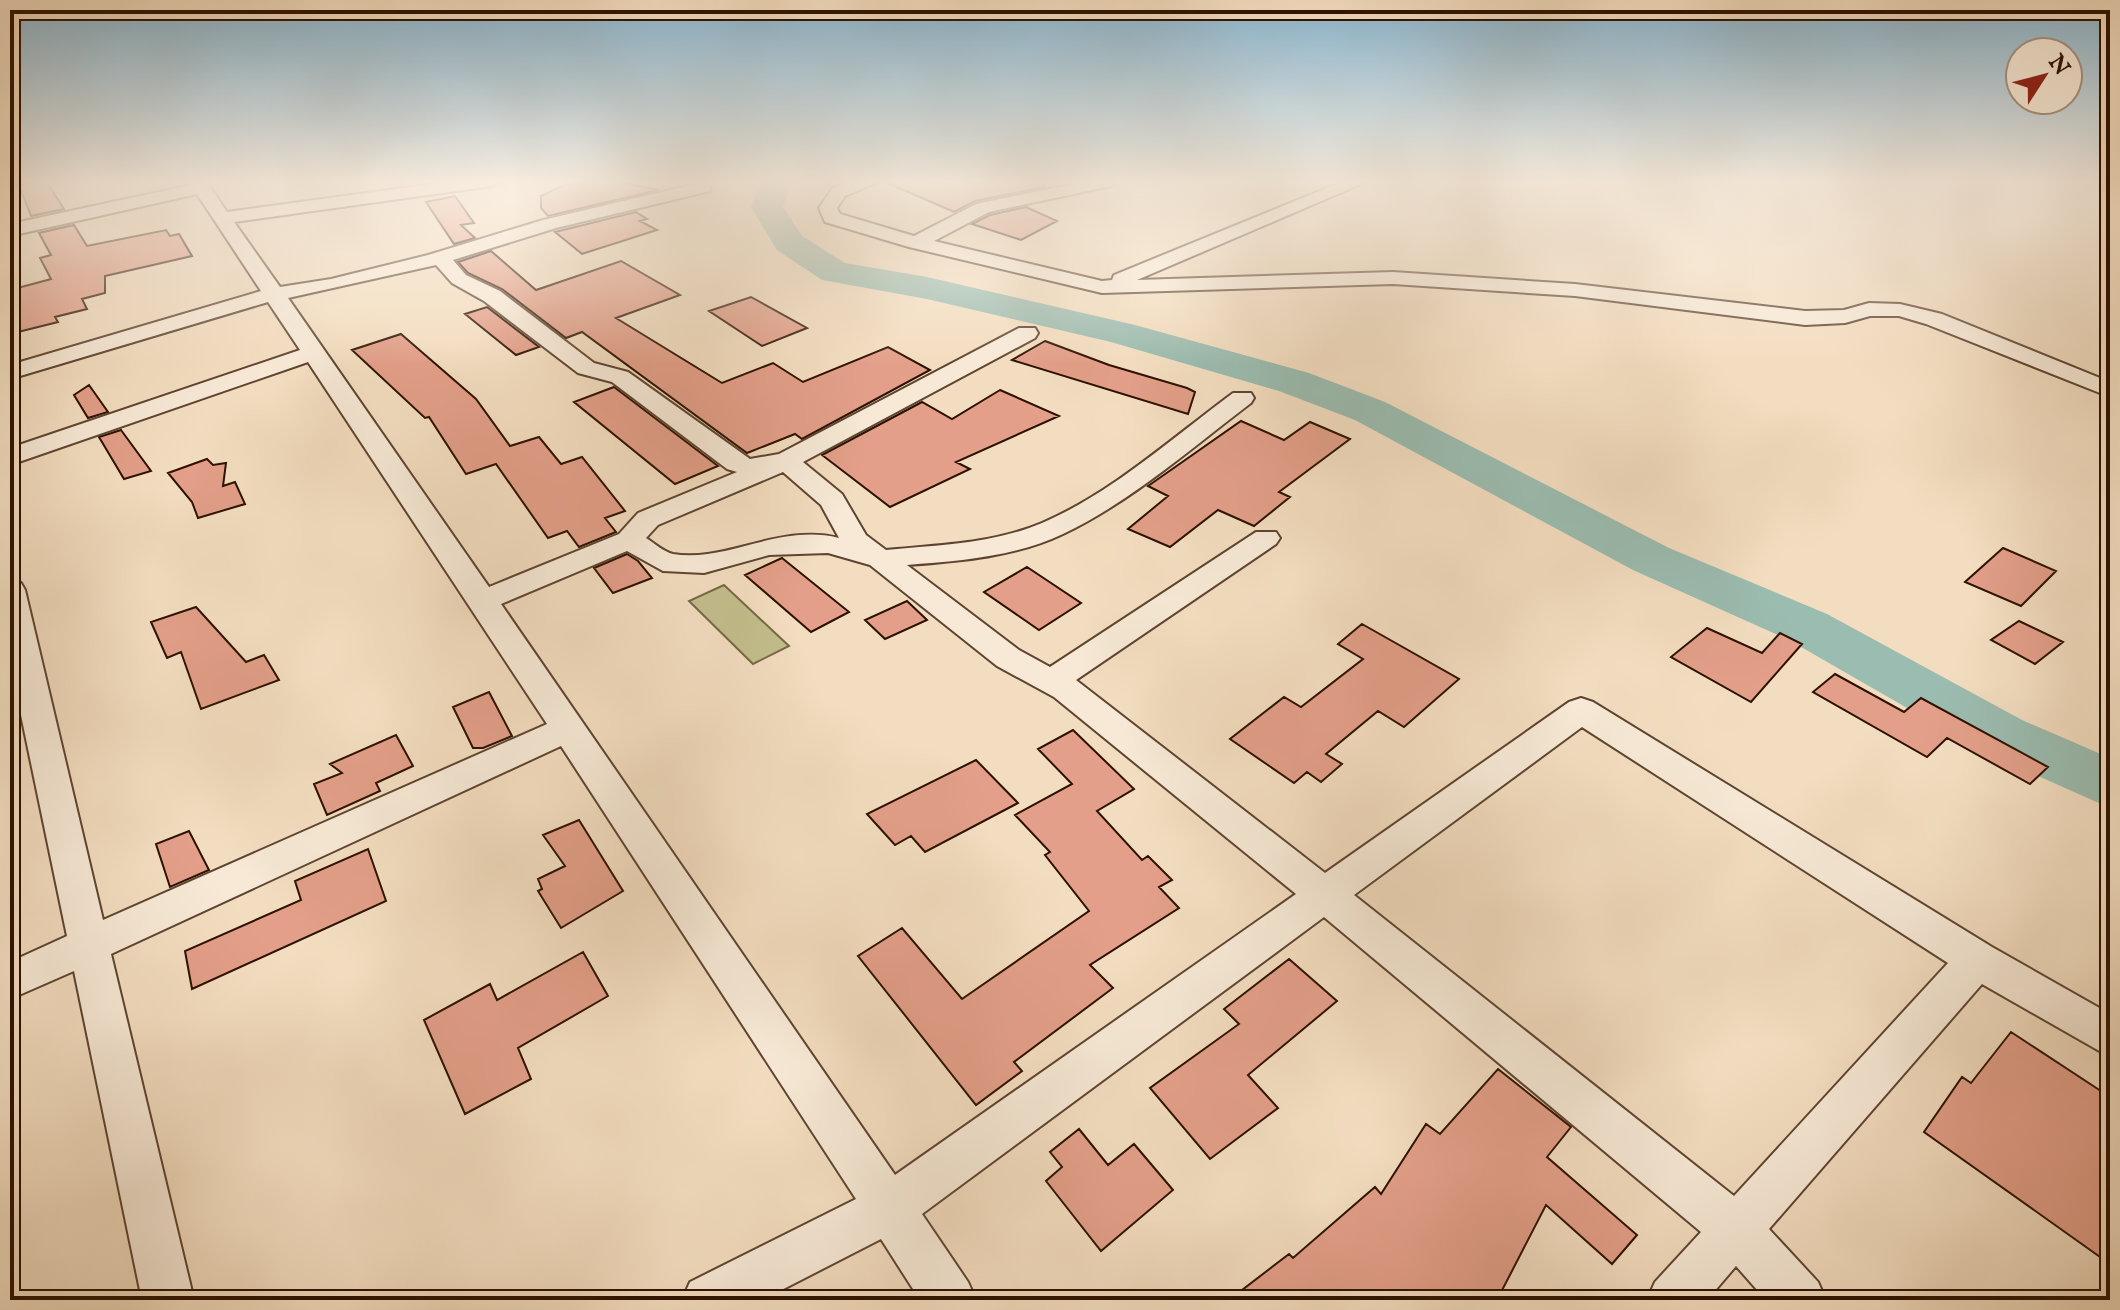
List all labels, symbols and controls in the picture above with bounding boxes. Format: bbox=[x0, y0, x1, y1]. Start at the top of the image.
north arrow bbox=[2004, 36, 2084, 116]
text: N bbox=[2041, 49, 2075, 81]

